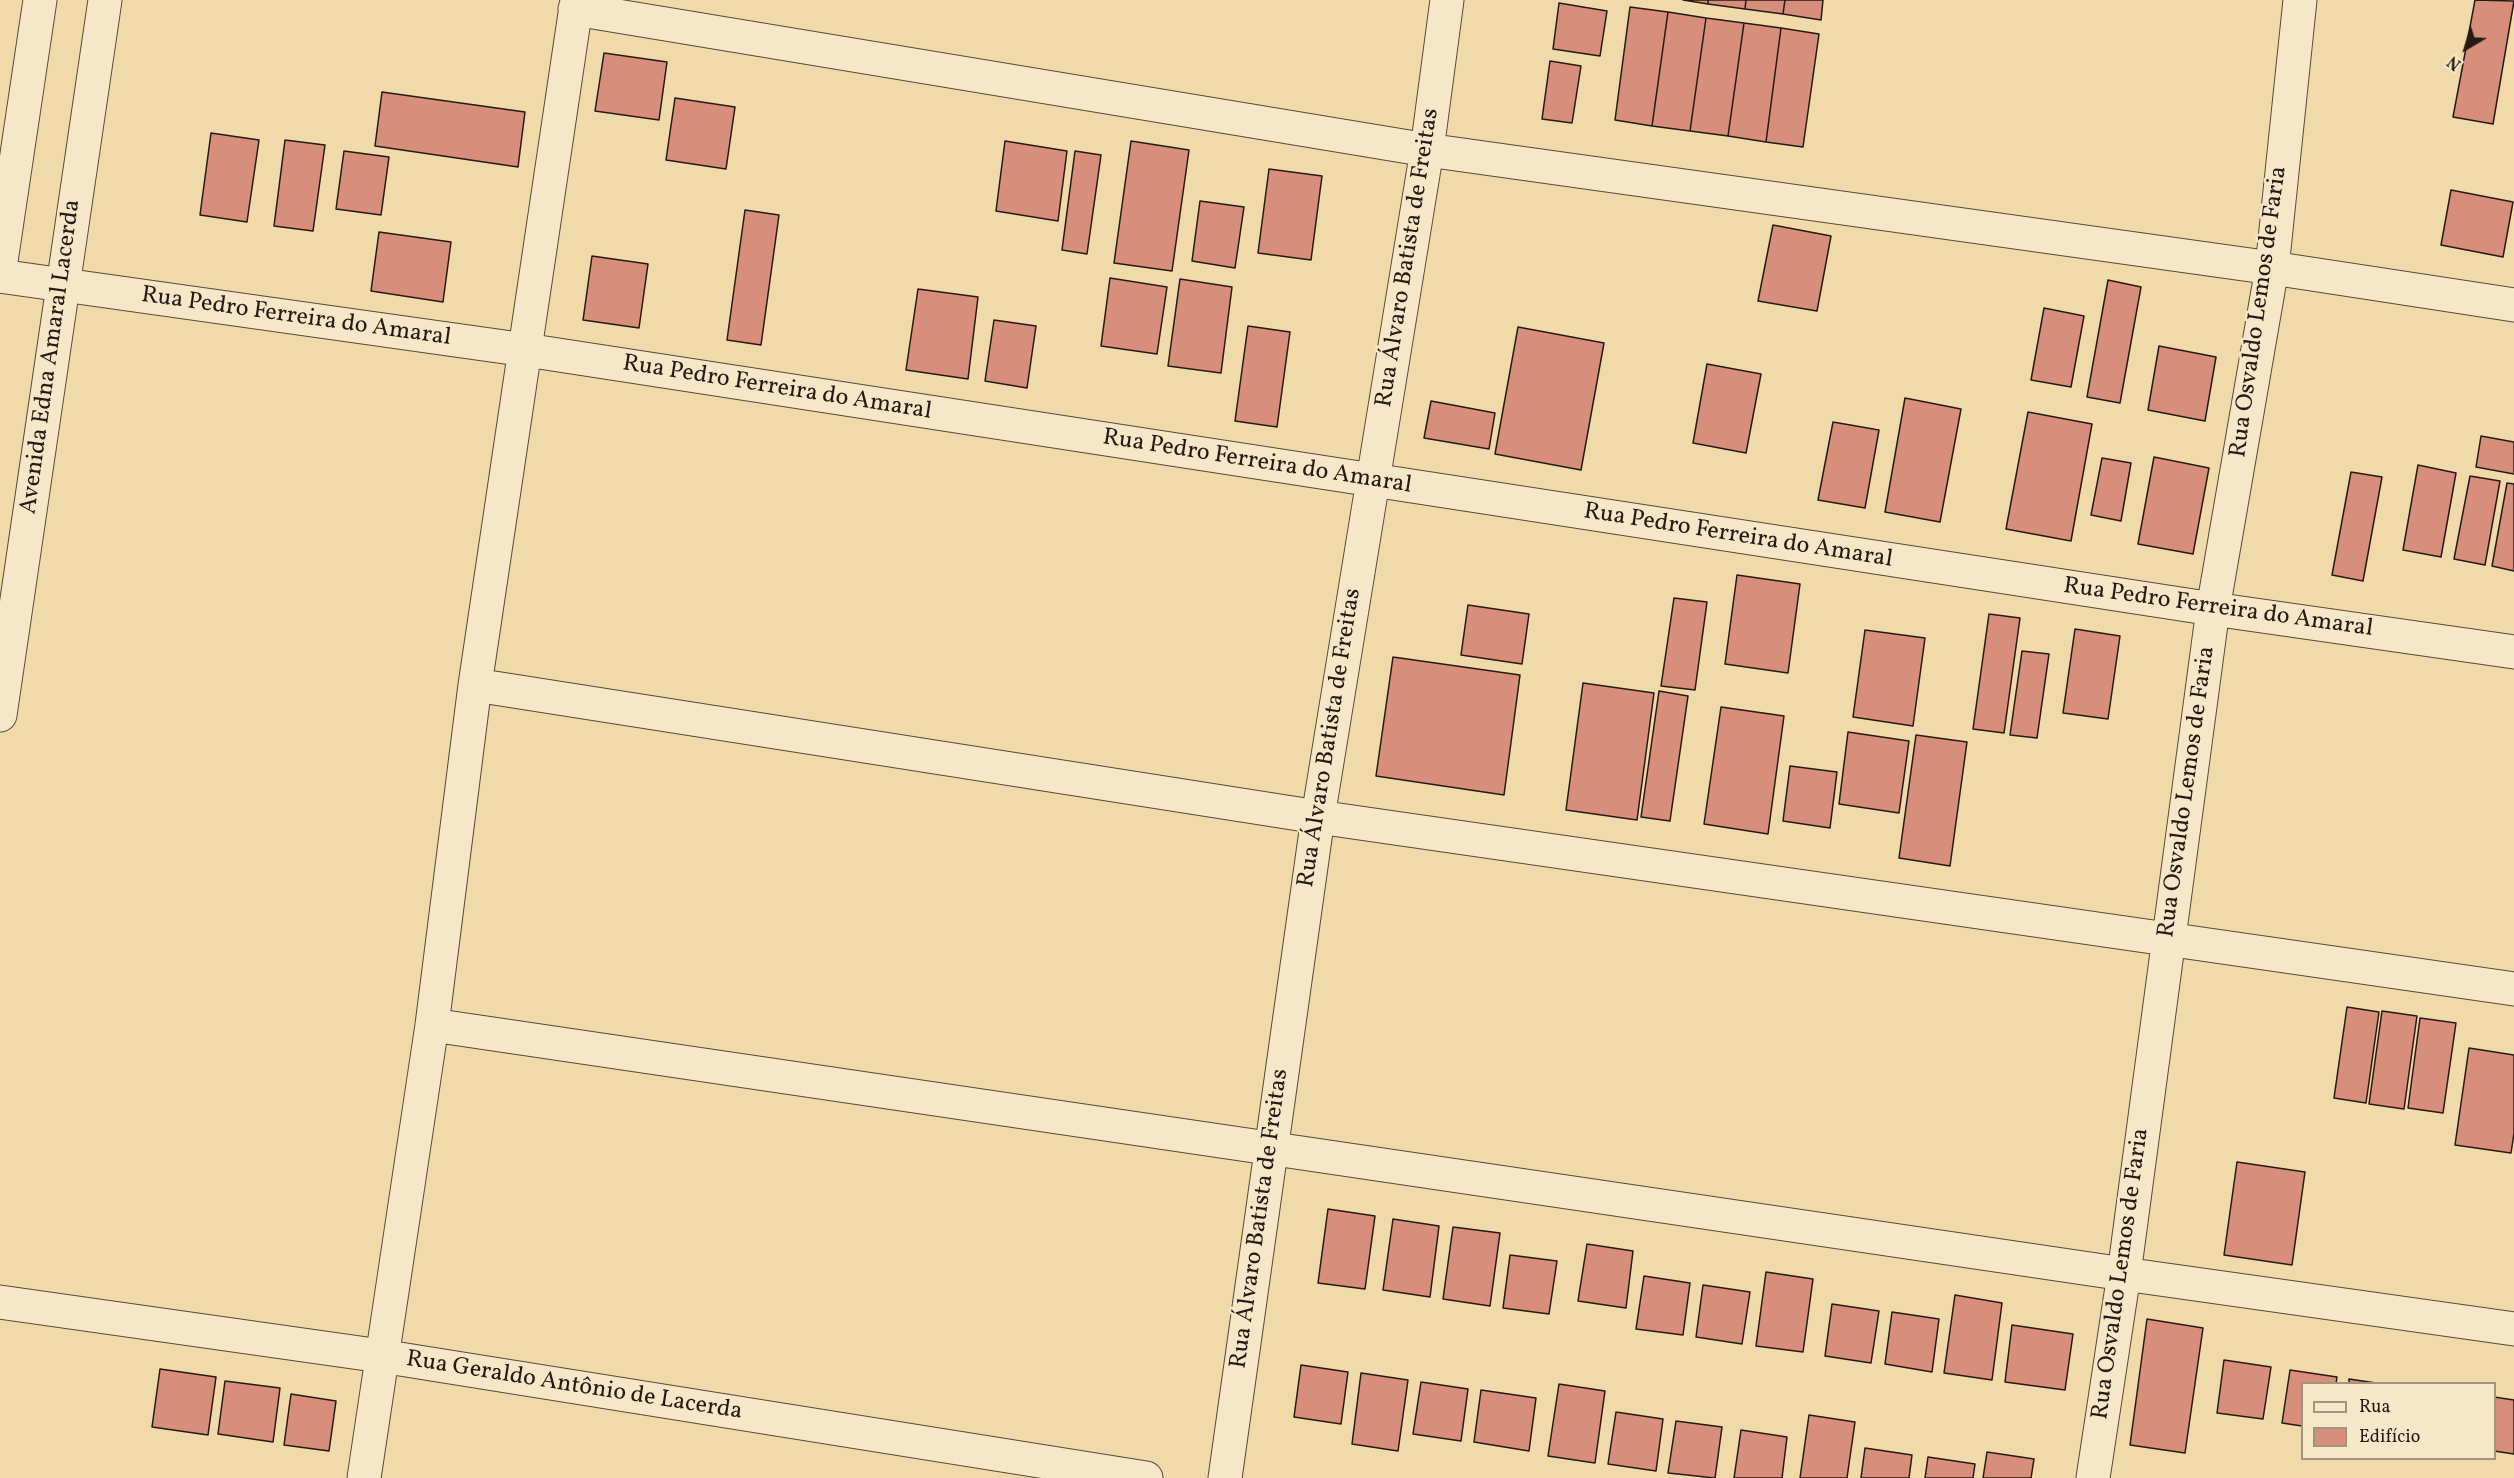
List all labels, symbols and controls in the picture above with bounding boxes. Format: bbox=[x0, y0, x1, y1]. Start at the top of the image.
north arrow bbox=[2436, 18, 2496, 78]
text: N bbox=[2444, 50, 2466, 74]
street label: Rua Álvaro Batista de Freitas bbox=[1371, 106, 1447, 410]
street label: Rua Osvaldo Lemos de Faria bbox=[2225, 164, 2295, 460]
street label: Avenida Edna Amaral Lacerda bbox=[16, 198, 88, 516]
street label: Rua Pedro Ferreira do Amaral bbox=[139, 282, 453, 354]
street label: Rua Pedro Ferreira do Amaral bbox=[621, 350, 933, 428]
street label: Rua Pedro Ferreira do Amaral bbox=[1101, 424, 1413, 502]
street label: Rua Pedro Ferreira do Amaral bbox=[1582, 498, 1894, 576]
street label: Rua Pedro Ferreira do Amaral bbox=[2061, 573, 2375, 645]
street label: Rua Álvaro Batista de Freitas bbox=[1293, 586, 1369, 890]
street label: Rua Osvaldo Lemos de Faria bbox=[2153, 644, 2223, 940]
street label: Rua Álvaro Batista de Freitas bbox=[1226, 1067, 1296, 1371]
street label: Rua Osvaldo Lemos de Faria bbox=[2087, 1126, 2157, 1422]
street label: Rua Geraldo Antônio de Lacerda bbox=[404, 1346, 744, 1428]
legend bbox=[2301, 1382, 2496, 1460]
text: Rua bbox=[2359, 1395, 2390, 1420]
text: Edifício bbox=[2359, 1425, 2420, 1450]

